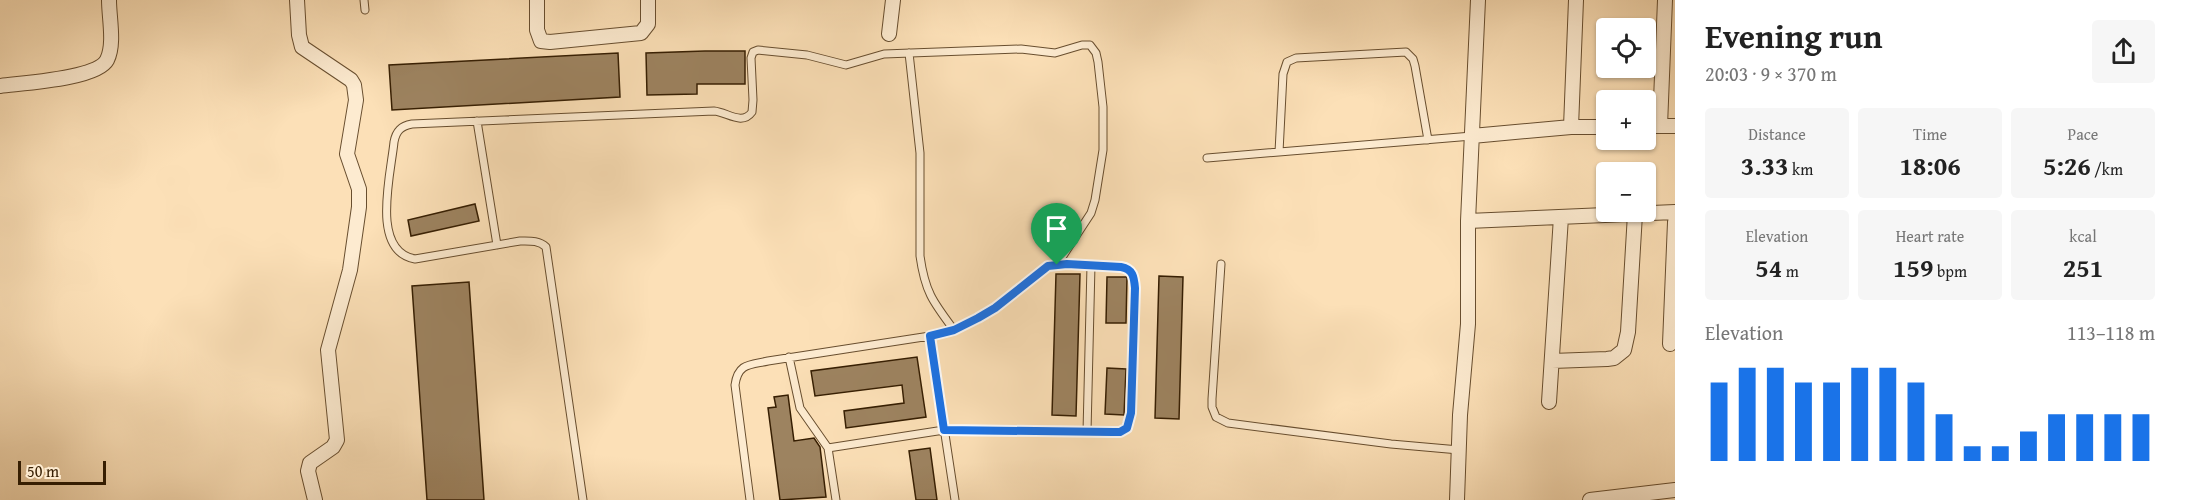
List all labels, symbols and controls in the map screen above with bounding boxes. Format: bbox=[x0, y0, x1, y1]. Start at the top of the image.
text: Evening run bbox=[1705, 12, 1882, 60]
map controls bbox=[1596, 18, 1656, 222]
button: locate bbox=[1596, 18, 1656, 78]
button: share bbox=[2092, 20, 2155, 83]
text: 20:03 · 9 × 370 m bbox=[1705, 59, 1837, 88]
button: + bbox=[1596, 90, 1656, 150]
text: Distance bbox=[1748, 122, 1806, 146]
text: Time bbox=[1913, 122, 1947, 146]
text: Pace bbox=[2068, 122, 2098, 146]
text: 3.33 bbox=[1741, 146, 1789, 185]
text: 18:06 bbox=[1899, 146, 1961, 185]
text: 5:26 bbox=[2043, 146, 2091, 185]
text: km bbox=[1789, 157, 1813, 181]
text: /km bbox=[2091, 157, 2123, 181]
button: − bbox=[1596, 162, 1656, 222]
pin bbox=[1031, 203, 1082, 265]
icon: arrive bbox=[1040, 212, 1073, 245]
text: Elevation bbox=[1746, 224, 1808, 248]
text: Heart rate bbox=[1896, 224, 1964, 248]
text: kcal bbox=[2069, 224, 2097, 248]
text: 54 bbox=[1755, 248, 1782, 287]
text: 159 bbox=[1893, 248, 1933, 287]
text: 251 bbox=[2063, 248, 2103, 287]
text: m bbox=[1782, 259, 1799, 283]
text: bpm bbox=[1933, 259, 1967, 283]
text: Elevation bbox=[1705, 318, 1783, 347]
text: 113–118 m bbox=[2067, 318, 2155, 347]
scale bar bbox=[18, 458, 106, 486]
text: 50 m bbox=[27, 459, 59, 483]

